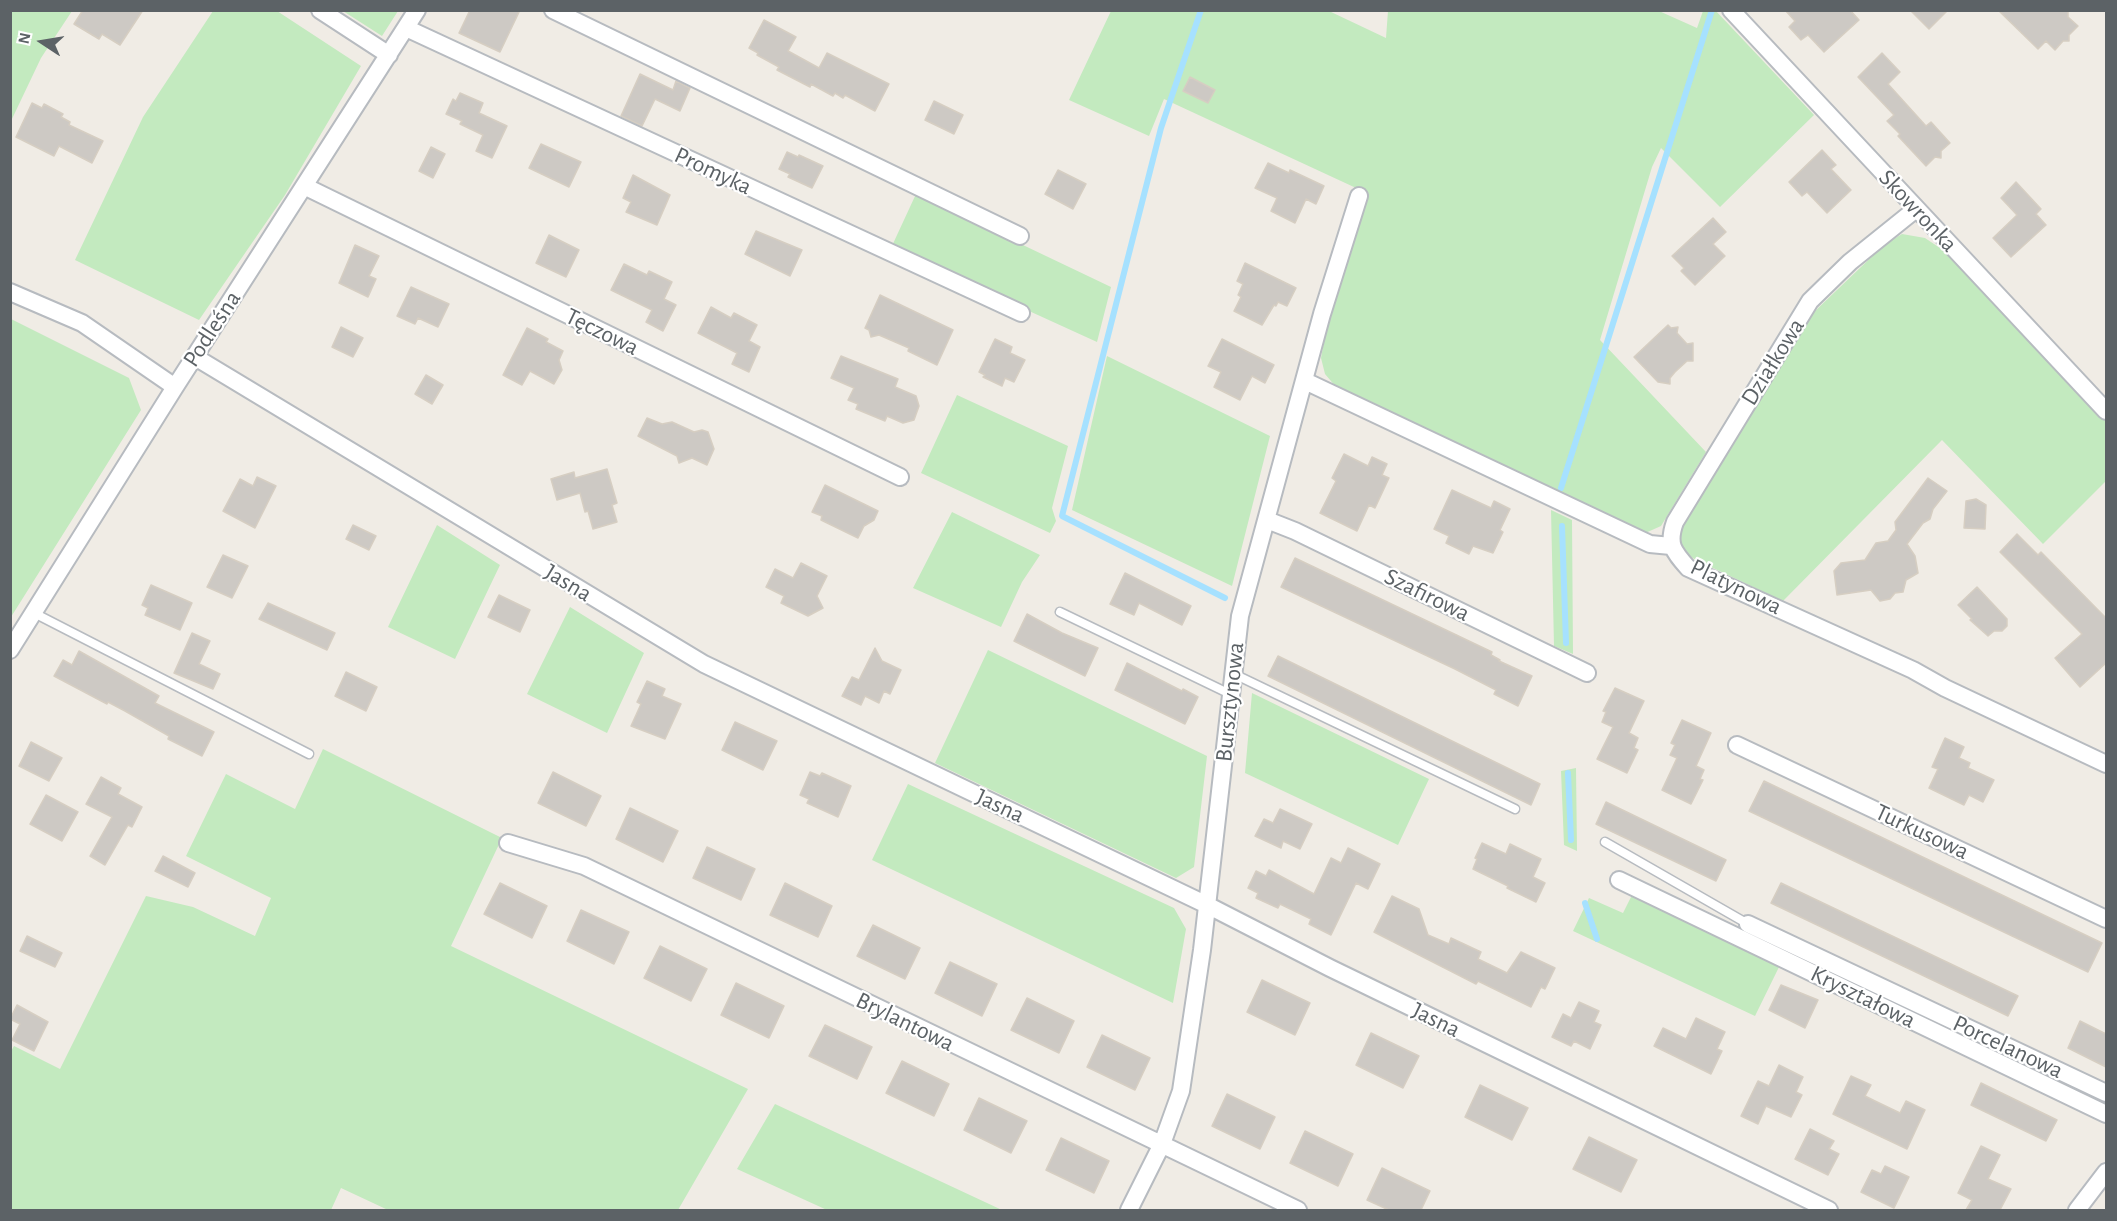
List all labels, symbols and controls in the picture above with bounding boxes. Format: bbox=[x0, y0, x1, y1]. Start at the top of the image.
north arrow bbox=[12, 12, 72, 72]
text: N bbox=[15, 31, 33, 45]
street label: Promyka bbox=[670, 141, 756, 201]
street label: Skowronka bbox=[1873, 164, 1963, 258]
street label: Podleśna bbox=[177, 286, 247, 372]
street label: Tęczowa bbox=[560, 302, 644, 362]
street label: Działkowa bbox=[1735, 313, 1811, 411]
street label: Platynowa bbox=[1686, 553, 1786, 621]
street label: Jasna bbox=[539, 558, 597, 608]
street label: Szafirowa bbox=[1380, 562, 1474, 628]
street label: Bursztynowa bbox=[1209, 641, 1251, 763]
street label: Jasna bbox=[971, 782, 1029, 830]
street label: Turkusowa bbox=[1871, 798, 1973, 866]
street label: Kryształowa bbox=[1806, 959, 1920, 1035]
street label: Brylantowa bbox=[851, 986, 959, 1058]
street label: Jasna bbox=[1407, 996, 1465, 1044]
street label: Porcelanowa bbox=[1948, 1009, 2068, 1085]

